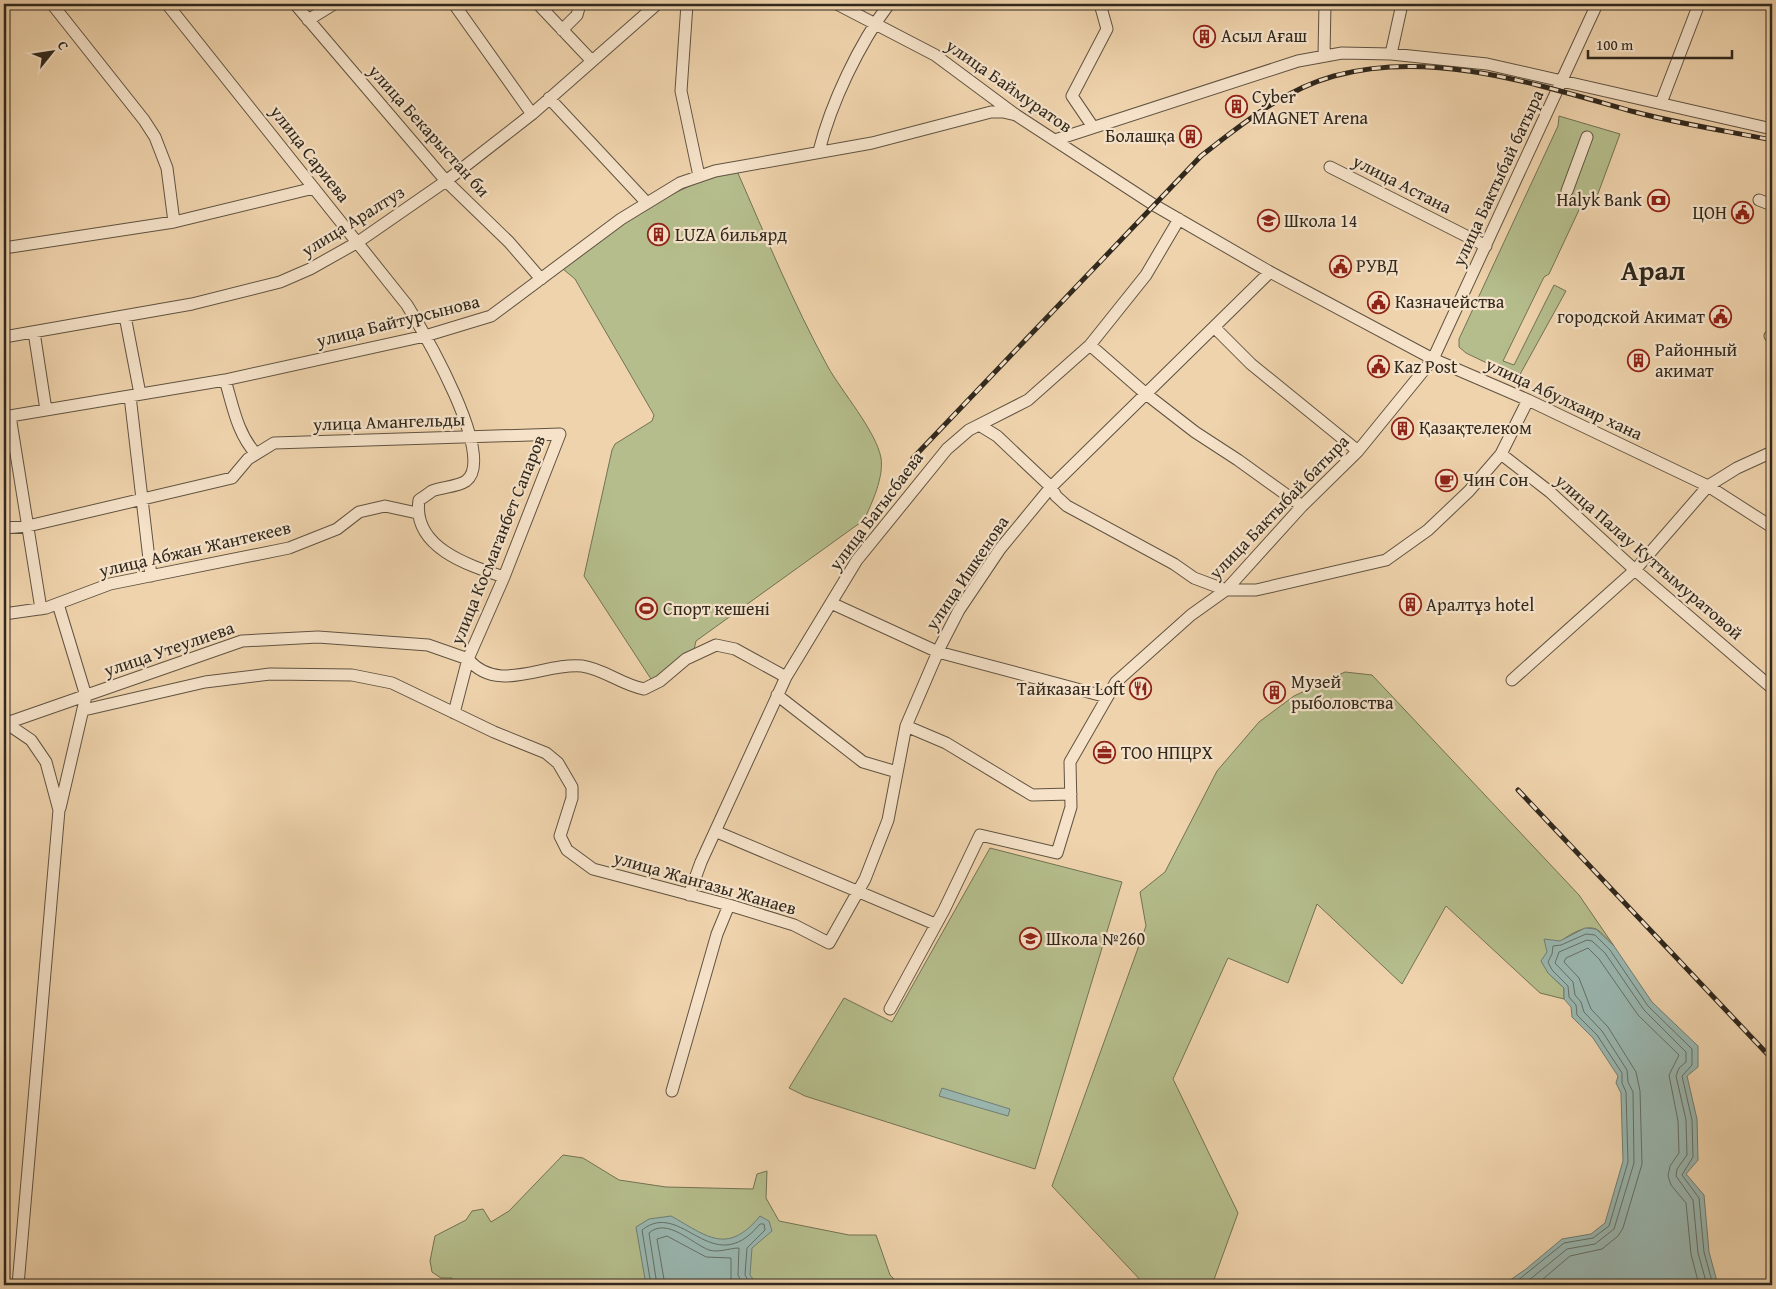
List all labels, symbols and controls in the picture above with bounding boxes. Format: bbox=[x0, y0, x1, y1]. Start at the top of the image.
place label: Асыл Ағаш bbox=[1221, 22, 1307, 49]
building icon: Асыл Ағаш bbox=[1193, 24, 1217, 48]
north arrow bbox=[28, 28, 78, 78]
scale bar bbox=[1588, 28, 1732, 60]
street label: улица Баймуратов bbox=[940, 31, 1078, 140]
text: 100 m bbox=[1596, 34, 1634, 55]
text: С bbox=[53, 37, 74, 54]
street label: улица Бекарыстан би bbox=[361, 57, 497, 203]
place label: Cyber MAGNET Arena bbox=[1252, 83, 1369, 131]
street label: улица Бактыбай батыра bbox=[1444, 85, 1551, 271]
building icon: Cyber MAGNET Arena bbox=[1224, 95, 1248, 119]
street label: улица Сариева bbox=[263, 98, 357, 208]
place label: Болашқа bbox=[1105, 122, 1175, 149]
building icon: Болашқа bbox=[1179, 124, 1203, 148]
street label: улица Астана bbox=[1347, 147, 1457, 220]
street label: улица Аралтуз bbox=[295, 178, 410, 264]
place label: Halyk Bank bbox=[1556, 186, 1643, 213]
bank icon: Halyk Bank bbox=[1646, 188, 1670, 212]
place label: ЦОН bbox=[1693, 199, 1727, 226]
public building icon: ЦОН bbox=[1731, 201, 1755, 225]
place label: Школа 14 bbox=[1284, 207, 1357, 234]
school or university icon: Школа 14 bbox=[1256, 209, 1280, 233]
place label: LUZA бильярд bbox=[675, 221, 787, 248]
building icon: LUZA бильярд bbox=[647, 223, 671, 247]
district label: Арал bbox=[1621, 249, 1685, 290]
place label: РУВД bbox=[1356, 252, 1398, 279]
public building icon: РУВД bbox=[1328, 254, 1352, 278]
street label: улица Байтурсынова bbox=[313, 287, 483, 354]
place label: Казначейства bbox=[1395, 288, 1505, 315]
public building icon: Казначейства bbox=[1367, 290, 1391, 314]
place label: городской Акимат bbox=[1557, 303, 1705, 330]
public building icon: городской Акимат bbox=[1709, 305, 1733, 329]
place label: Районный акимат bbox=[1655, 336, 1738, 384]
building icon: Районный акимат bbox=[1627, 348, 1651, 372]
street label: улица Абулхаир хана bbox=[1480, 350, 1648, 447]
place label: Kaz Post bbox=[1394, 353, 1458, 380]
public building icon: Kaz Post bbox=[1366, 355, 1390, 379]
street label: улица Амангельды bbox=[311, 405, 466, 438]
place label: Қазақтелеком bbox=[1419, 414, 1532, 441]
building icon: Қазақтелеком bbox=[1391, 416, 1415, 440]
street label: улица Бактыбай батыра bbox=[1202, 428, 1355, 586]
street label: улица Космаганбет Сапаров bbox=[443, 431, 552, 650]
street label: улица Багысбаева bbox=[821, 445, 930, 577]
place label: Чин Сон bbox=[1463, 466, 1529, 493]
street label: улица Палау Куттымуратовой bbox=[1549, 467, 1749, 646]
cafe icon: Чин Сон bbox=[1435, 468, 1459, 492]
street label: улица Ишкенова bbox=[918, 510, 1015, 636]
street label: улица Абжан Жантекеев bbox=[95, 513, 294, 584]
place label: Аралтұз hotel bbox=[1426, 591, 1534, 618]
building icon: Аралтұз hotel bbox=[1398, 593, 1422, 617]
place label: Спорт кешені bbox=[663, 595, 770, 622]
sports icon: Спорт кешені bbox=[635, 597, 659, 621]
street label: улица Утеулиева bbox=[99, 613, 238, 684]
place label: Музей рыболовства bbox=[1291, 668, 1394, 716]
place label: Тайказан Loft bbox=[1017, 675, 1126, 702]
restaurant icon: Тайказан Loft bbox=[1129, 677, 1153, 701]
building icon: Музей рыболовства bbox=[1263, 680, 1287, 704]
place label: ТОО НПЦРХ bbox=[1121, 739, 1213, 766]
office icon: ТОО НПЦРХ bbox=[1093, 741, 1117, 765]
street label: улица Жангазы Жанаев bbox=[610, 843, 800, 922]
place label: Школа №260 bbox=[1046, 925, 1145, 952]
school or university icon: Школа №260 bbox=[1018, 927, 1042, 951]

